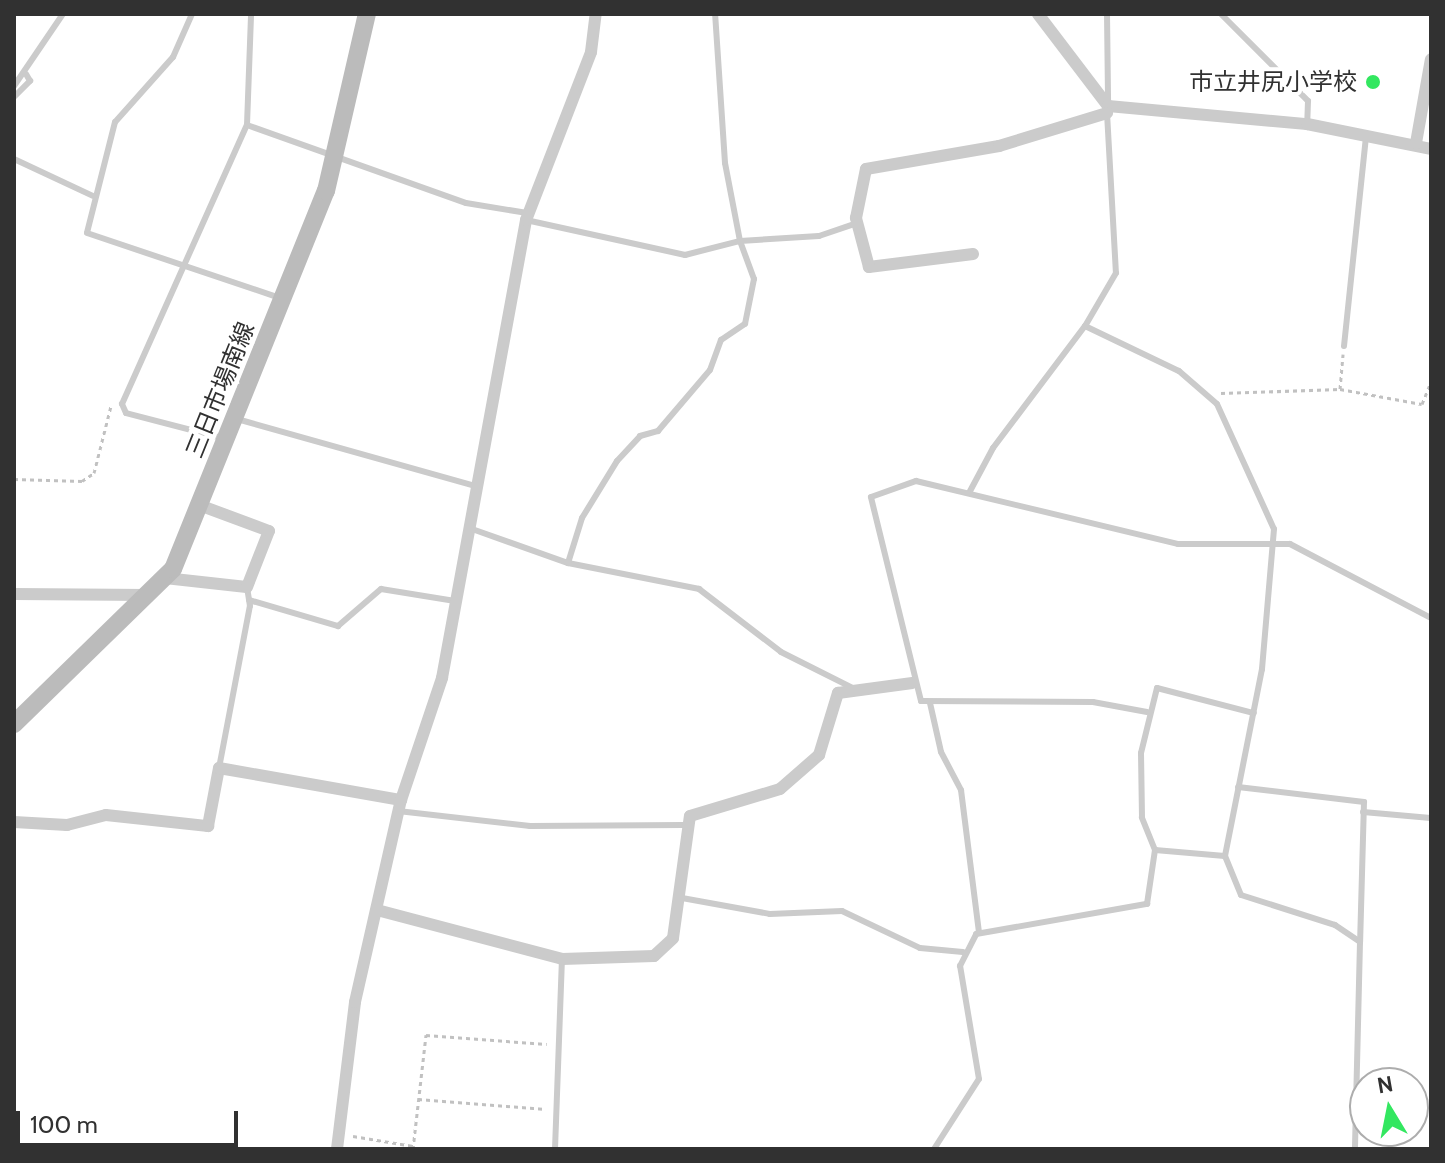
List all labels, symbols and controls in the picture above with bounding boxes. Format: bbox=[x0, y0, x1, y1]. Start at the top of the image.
place label: 市立井尻小学校 bbox=[1189, 68, 1357, 96]
marker: 市立井尻小学校 bbox=[1364, 73, 1382, 91]
street label: 三日市場南線 bbox=[180, 318, 260, 462]
north arrow bbox=[1349, 1067, 1429, 1147]
text: N bbox=[1375, 1070, 1395, 1099]
scale bar bbox=[20, 1095, 242, 1145]
text: 100 m bbox=[30, 1110, 98, 1139]

